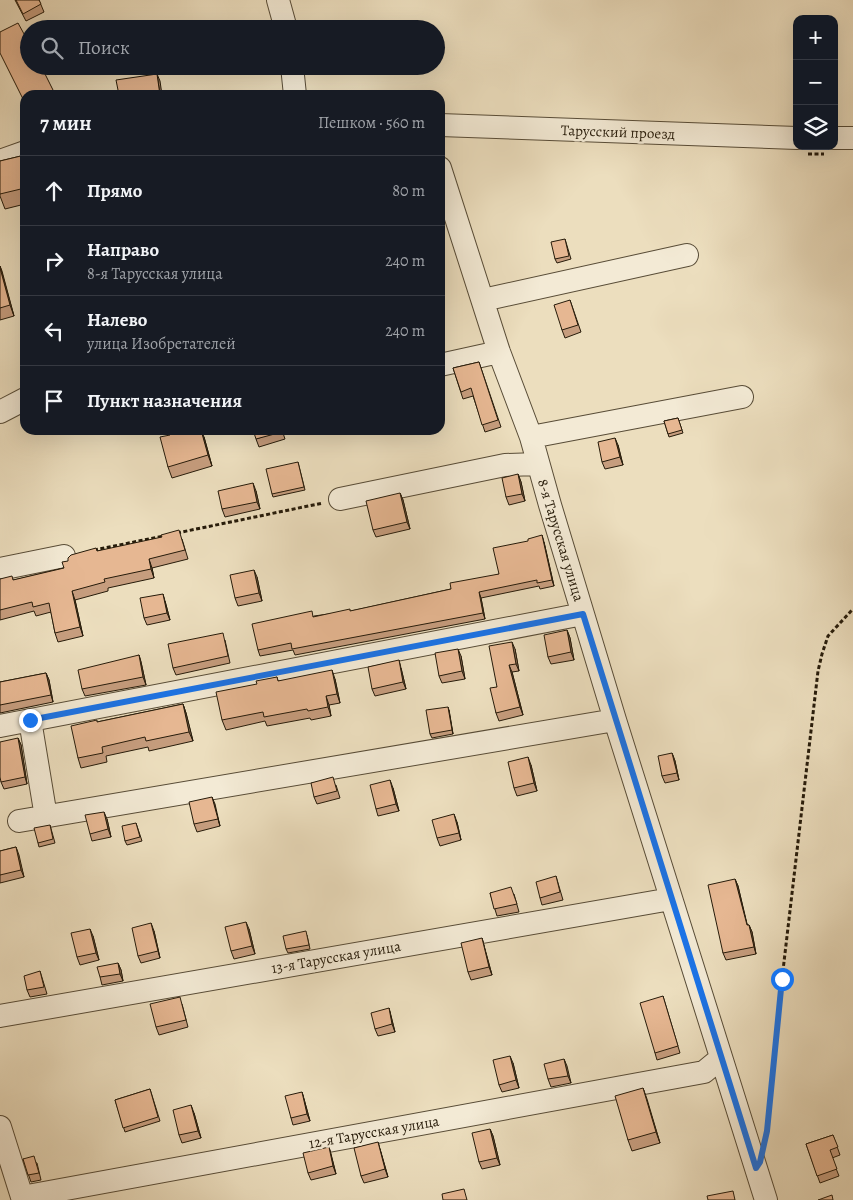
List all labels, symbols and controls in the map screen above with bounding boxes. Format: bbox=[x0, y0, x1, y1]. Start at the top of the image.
map controls bbox=[793, 15, 838, 150]
button: + bbox=[793, 15, 838, 60]
search box bbox=[20, 20, 445, 75]
icon: search bbox=[38, 34, 66, 62]
text: Поиск bbox=[78, 35, 130, 61]
button: − bbox=[793, 60, 838, 105]
button: layers bbox=[793, 105, 838, 150]
text: 7 мин bbox=[40, 109, 92, 137]
text: Пешком · 560 m bbox=[318, 112, 425, 134]
street label: Тарусский проезд bbox=[561, 120, 675, 144]
icon: ahead bbox=[40, 177, 68, 205]
text: Прямо bbox=[87, 178, 142, 204]
text: 80 m bbox=[392, 180, 425, 202]
text: Направо bbox=[87, 237, 159, 263]
icon: right bbox=[40, 247, 68, 275]
text: 240 m bbox=[385, 250, 425, 272]
text: 8-я Тарусская улица bbox=[87, 263, 223, 285]
text: Налево bbox=[87, 307, 147, 333]
icon: left bbox=[40, 317, 68, 345]
text: 240 m bbox=[385, 320, 425, 342]
text: улица Изобретателей bbox=[87, 333, 236, 355]
icon: arrive bbox=[40, 387, 68, 415]
text: Пункт назначения bbox=[87, 388, 242, 414]
street label: 8-я Тарусская улица bbox=[533, 476, 589, 604]
route end bbox=[19, 709, 42, 732]
street label: 13-я Тарусская улица bbox=[270, 936, 402, 978]
route start bbox=[771, 968, 794, 991]
street label: 12-я Тарусская улица bbox=[307, 1111, 441, 1153]

